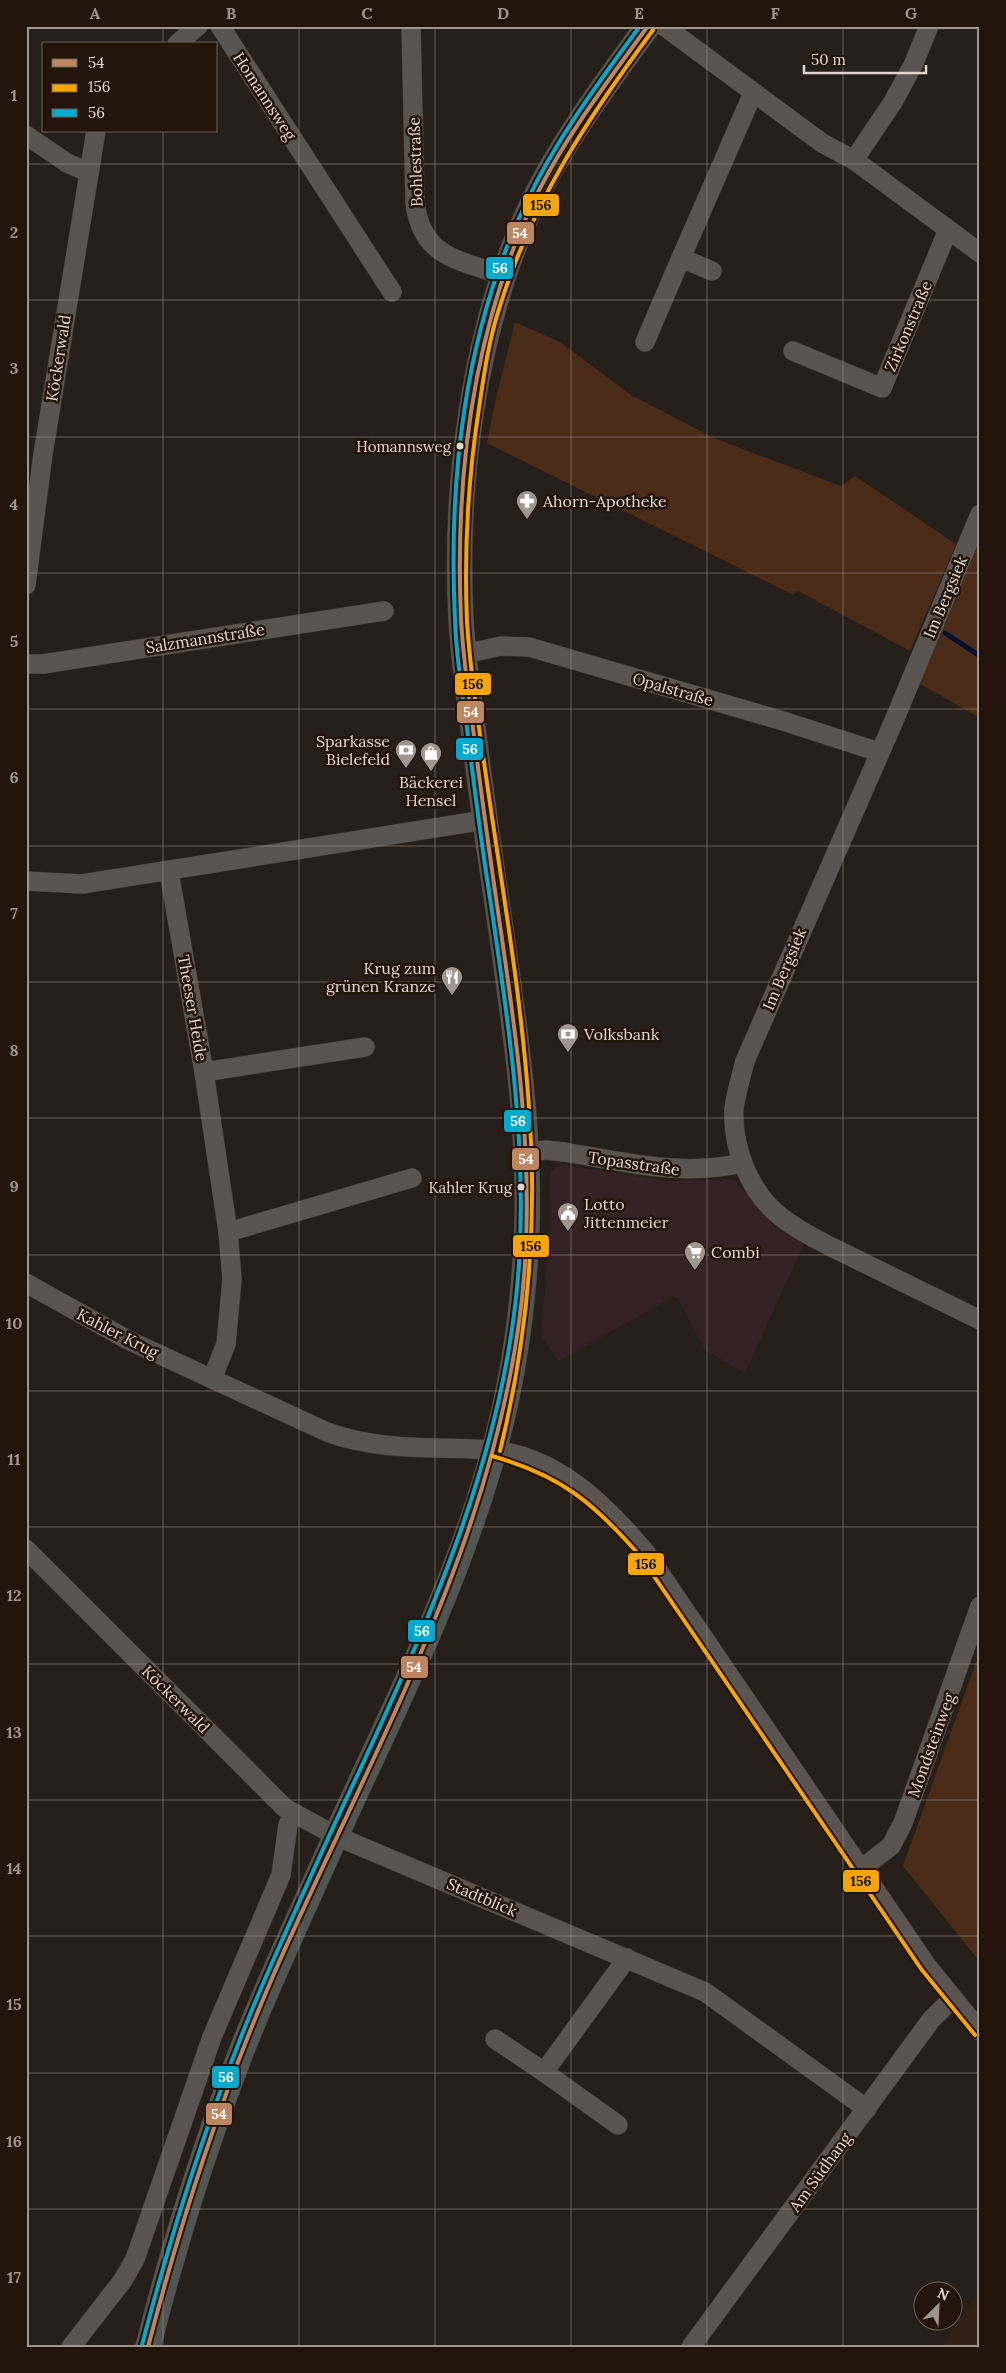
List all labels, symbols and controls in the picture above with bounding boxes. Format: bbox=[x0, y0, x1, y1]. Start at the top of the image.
text: A bbox=[90, 3, 101, 23]
text: B bbox=[226, 3, 237, 23]
text: C bbox=[361, 3, 373, 23]
text: D bbox=[497, 3, 509, 23]
text: E bbox=[634, 3, 644, 23]
text: F bbox=[770, 3, 780, 23]
text: G bbox=[905, 3, 917, 23]
legend bbox=[42, 42, 218, 132]
scale bar bbox=[804, 42, 926, 74]
street label: Homannsweg bbox=[229, 48, 302, 145]
text: 50 m bbox=[811, 50, 846, 69]
text: 54 bbox=[88, 53, 104, 72]
text: 156 bbox=[88, 77, 110, 96]
text: 1 bbox=[11, 85, 17, 105]
text: 56 bbox=[88, 103, 105, 122]
street label: Bohlestraße bbox=[403, 116, 427, 207]
line badge: 156 bbox=[522, 193, 560, 217]
text: 156 bbox=[530, 196, 552, 214]
line badge: 54 bbox=[506, 221, 535, 245]
text: 2 bbox=[10, 222, 18, 242]
text: 54 bbox=[512, 224, 528, 242]
line badge: 56 bbox=[485, 256, 514, 280]
text: 56 bbox=[492, 259, 508, 277]
street label: Zirkonstraße bbox=[880, 277, 936, 374]
street label: Köckerwald bbox=[41, 313, 75, 403]
text: 3 bbox=[10, 358, 19, 378]
place label: Homannsweg bbox=[356, 437, 452, 456]
marker: Homannsweg bbox=[455, 441, 465, 451]
pharmacy icon: Ahorn-Apotheke bbox=[515, 489, 539, 520]
place label: Ahorn-Apotheke bbox=[542, 491, 667, 511]
text: 4 bbox=[10, 494, 19, 514]
street label: Im Bergsiek bbox=[919, 553, 971, 641]
street label: Salzmannstraße bbox=[144, 619, 266, 657]
text: 5 bbox=[10, 631, 19, 651]
street label: Opalstraße bbox=[630, 668, 716, 710]
line badge: 156 bbox=[454, 672, 492, 696]
text: 156 bbox=[462, 675, 484, 693]
line badge: 54 bbox=[456, 700, 485, 724]
text: 54 bbox=[463, 703, 479, 721]
place label: Sparkasse Bielefeld bbox=[316, 731, 390, 769]
line badge: 56 bbox=[455, 737, 484, 761]
bank icon: Sparkasse Bielefeld bbox=[394, 738, 418, 769]
text: 56 bbox=[462, 740, 478, 758]
shop icon: Bäckerei Hensel bbox=[419, 741, 443, 772]
text: 6 bbox=[9, 767, 19, 787]
place label: Bäckerei Hensel bbox=[399, 772, 463, 810]
text: 7 bbox=[10, 903, 18, 923]
street label: Im Bergsiek bbox=[758, 925, 810, 1013]
street label: Theeser Heide bbox=[174, 953, 212, 1063]
place label: Krug zum grünen Kranze bbox=[326, 958, 436, 996]
restaurant icon: Krug zum grünen Kranze bbox=[440, 965, 464, 996]
bank icon: Volksbank bbox=[556, 1022, 580, 1053]
place label: Volksbank bbox=[583, 1024, 660, 1044]
text: 8 bbox=[9, 1040, 19, 1060]
line badge: 56 bbox=[503, 1109, 532, 1133]
text: 56 bbox=[510, 1112, 526, 1130]
line badge: 54 bbox=[511, 1147, 540, 1171]
street label: Topasstraße bbox=[587, 1147, 681, 1179]
text: 54 bbox=[518, 1150, 534, 1168]
text: 9 bbox=[9, 1176, 19, 1196]
place label: Kahler Krug bbox=[428, 1178, 513, 1197]
marker: Kahler Krug bbox=[516, 1182, 526, 1192]
place label: Lotto Jittenmeier bbox=[583, 1194, 669, 1232]
public building icon: Lotto Jittenmeier bbox=[556, 1201, 580, 1232]
line badge: 156 bbox=[512, 1234, 550, 1258]
text: 156 bbox=[520, 1237, 542, 1255]
supermarket icon: Combi bbox=[683, 1240, 707, 1271]
place label: Combi bbox=[711, 1242, 760, 1262]
street label: Kahler Krug bbox=[74, 1304, 163, 1363]
text: 10 bbox=[6, 1313, 22, 1333]
text: 11 bbox=[8, 1449, 21, 1469]
line badge: 156 bbox=[627, 1552, 665, 1576]
text: 156 bbox=[635, 1555, 657, 1573]
text: 12 bbox=[6, 1585, 22, 1605]
line badge: 56 bbox=[407, 1619, 436, 1643]
text: 56 bbox=[414, 1622, 430, 1640]
line badge: 54 bbox=[400, 1655, 429, 1679]
text: 54 bbox=[406, 1658, 422, 1676]
street label: Köckerwald bbox=[138, 1661, 214, 1737]
street label: Mondsteinweg bbox=[903, 1689, 960, 1800]
text: 13 bbox=[6, 1722, 22, 1742]
text: 14 bbox=[6, 1858, 22, 1878]
line badge: 156 bbox=[842, 1869, 880, 1893]
text: 156 bbox=[850, 1872, 872, 1890]
street label: Stadtblick bbox=[444, 1873, 521, 1921]
text: 15 bbox=[6, 1994, 22, 2014]
line badge: 56 bbox=[211, 2065, 240, 2089]
text: 56 bbox=[218, 2068, 234, 2086]
line badge: 54 bbox=[205, 2102, 233, 2126]
text: 54 bbox=[211, 2105, 227, 2123]
street label: Am Südhang bbox=[784, 2128, 856, 2216]
text: 16 bbox=[6, 2131, 22, 2151]
text: 17 bbox=[7, 2267, 21, 2287]
north arrow bbox=[914, 2280, 964, 2330]
text: N bbox=[935, 2284, 952, 2305]

